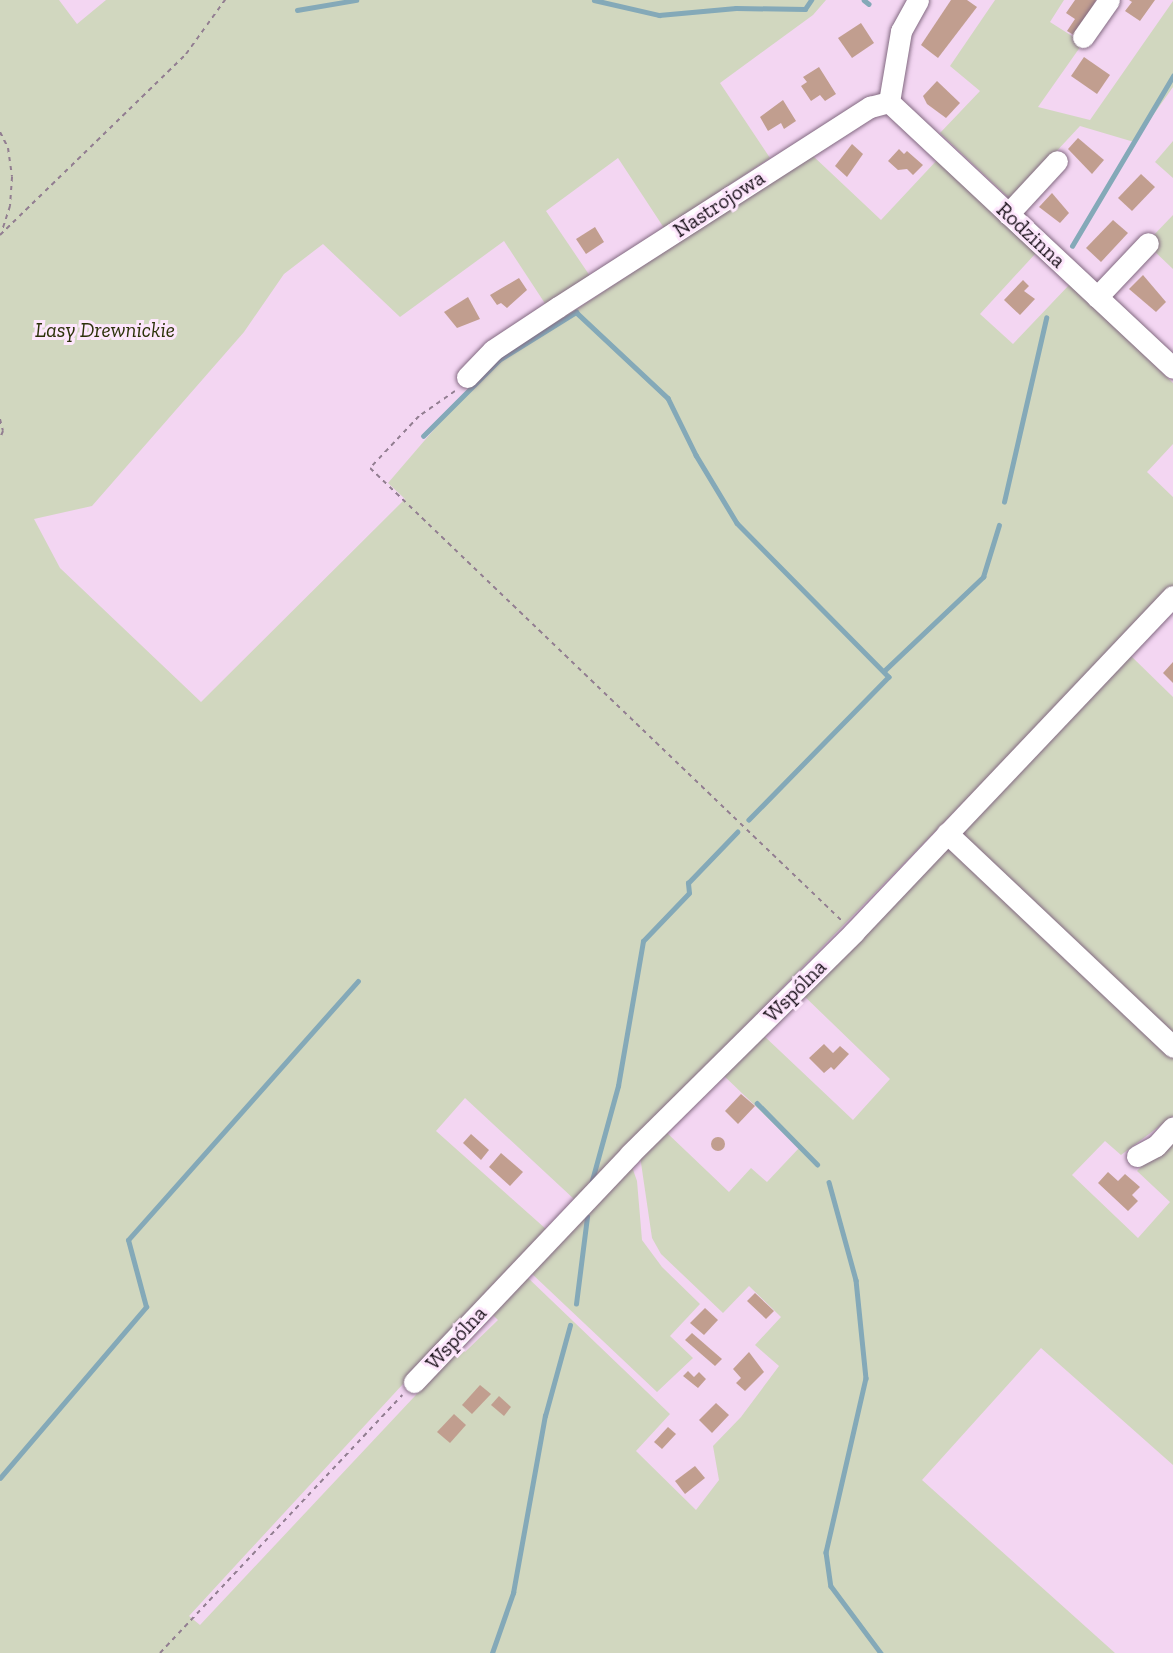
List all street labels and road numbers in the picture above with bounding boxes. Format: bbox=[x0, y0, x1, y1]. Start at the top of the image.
street label: Nastrojowa bbox=[669, 165, 769, 243]
street label: Rodzinna bbox=[991, 197, 1071, 273]
street label: Wspólna bbox=[759, 955, 831, 1027]
street label: Wspólna bbox=[420, 1301, 492, 1375]

